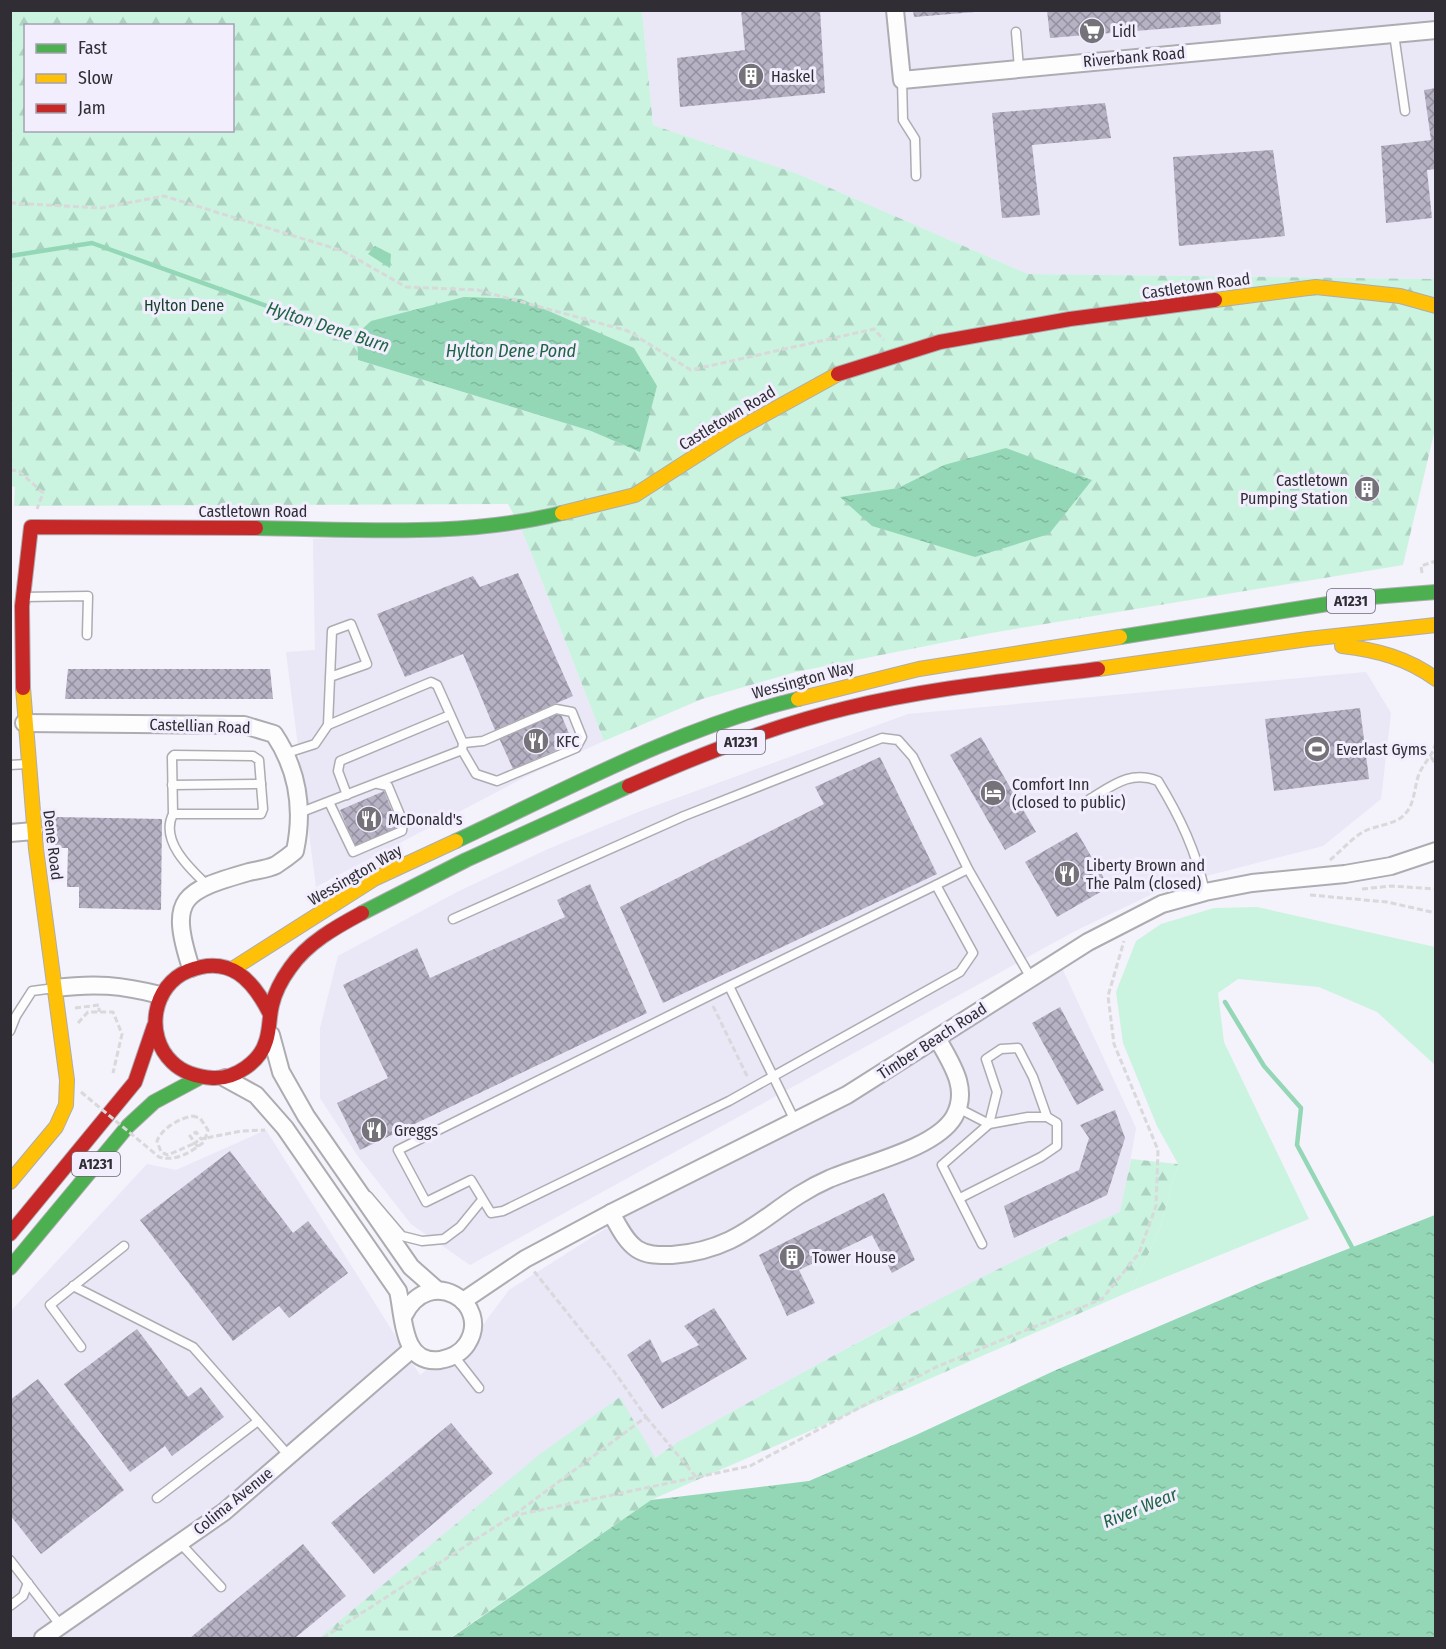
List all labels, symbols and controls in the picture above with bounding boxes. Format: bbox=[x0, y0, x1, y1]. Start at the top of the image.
supermarket icon: Lidl bbox=[1077, 16, 1107, 46]
place label: Lidl bbox=[1112, 22, 1136, 41]
legend bbox=[24, 24, 234, 132]
text: Fast bbox=[78, 37, 107, 59]
street label: Riverbank Road bbox=[1082, 43, 1186, 71]
building icon: Haskel bbox=[736, 61, 766, 91]
text: Slow bbox=[78, 67, 113, 89]
place label: Haskel bbox=[771, 67, 815, 86]
text: Jam bbox=[78, 97, 106, 119]
street label: Castletown Road bbox=[1141, 269, 1251, 303]
park label: Hylton Dene bbox=[144, 296, 224, 315]
water label: Hylton Dene Burn bbox=[264, 297, 392, 357]
water label: Hylton Dene Pond bbox=[446, 340, 577, 362]
street label: Castletown Road bbox=[675, 382, 779, 454]
place label: Castletown Pumping Station bbox=[1240, 471, 1348, 508]
building icon: Castletown Pumping Station bbox=[1352, 474, 1382, 504]
street label: Castletown Road bbox=[199, 502, 307, 521]
road number: A1231 bbox=[1327, 589, 1375, 613]
street label: Wessington Way bbox=[750, 657, 857, 703]
street label: Castellian Road bbox=[149, 715, 251, 737]
restaurant icon: KFC bbox=[521, 726, 551, 756]
road number: A1231 bbox=[717, 730, 765, 754]
place label: KFC bbox=[556, 732, 579, 751]
sports icon: Everlast Gyms bbox=[1302, 734, 1332, 764]
place label: Everlast Gyms bbox=[1336, 740, 1427, 759]
place label: Comfort Inn (closed to public) bbox=[1012, 775, 1126, 812]
hotel icon: Comfort Inn (closed to public) bbox=[978, 778, 1008, 808]
restaurant icon: McDonald's bbox=[354, 804, 384, 834]
street label: Dene Road bbox=[39, 809, 67, 881]
place label: McDonald's bbox=[388, 810, 463, 829]
street label: Wessington Way bbox=[305, 840, 406, 909]
place label: Liberty Brown and The Palm (closed) bbox=[1086, 856, 1205, 893]
restaurant icon: Liberty Brown and The Palm (closed) bbox=[1052, 859, 1082, 889]
street label: Timber Beach Road bbox=[874, 999, 990, 1083]
restaurant icon: Greggs bbox=[359, 1115, 389, 1145]
place label: Greggs bbox=[394, 1121, 438, 1140]
road number: A1231 bbox=[72, 1152, 120, 1176]
building icon: Tower House bbox=[777, 1242, 807, 1272]
place label: Tower House bbox=[812, 1248, 896, 1267]
street label: Colima Avenue bbox=[190, 1463, 277, 1539]
water label: River Wear bbox=[1100, 1483, 1181, 1533]

